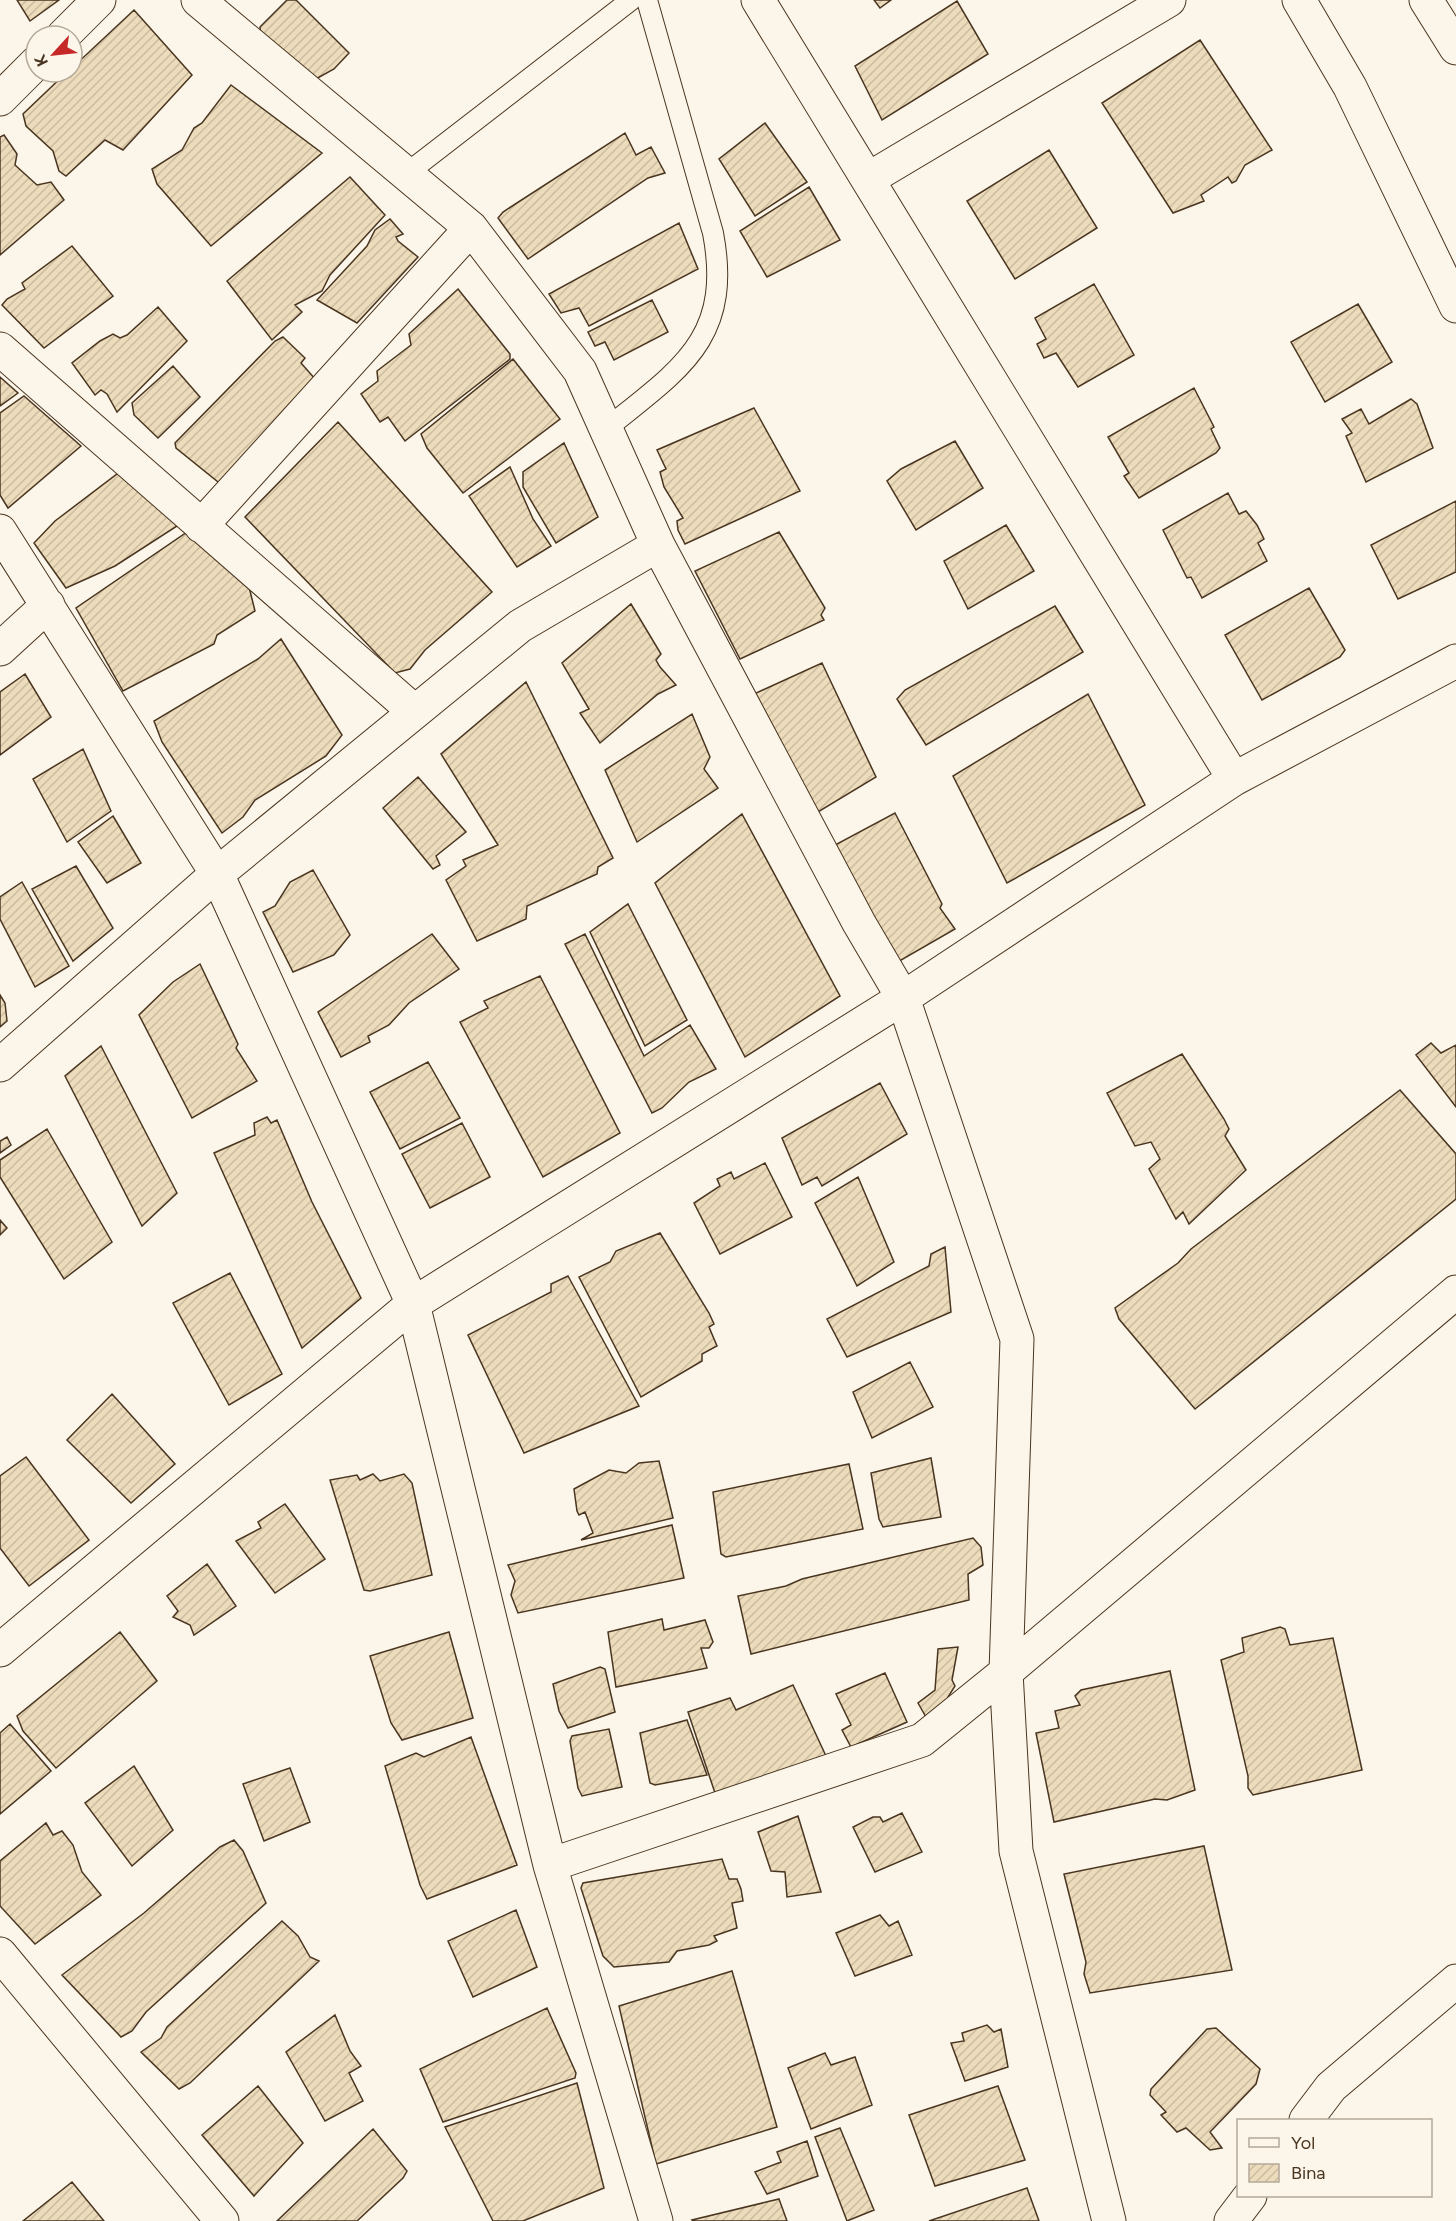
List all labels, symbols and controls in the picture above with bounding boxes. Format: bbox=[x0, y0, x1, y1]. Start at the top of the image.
north arrow bbox=[24, 24, 84, 84]
text: K bbox=[30, 51, 52, 70]
legend bbox=[1237, 2119, 1432, 2197]
text: Yol bbox=[1291, 2132, 1315, 2154]
text: Bina bbox=[1291, 2162, 1325, 2184]

